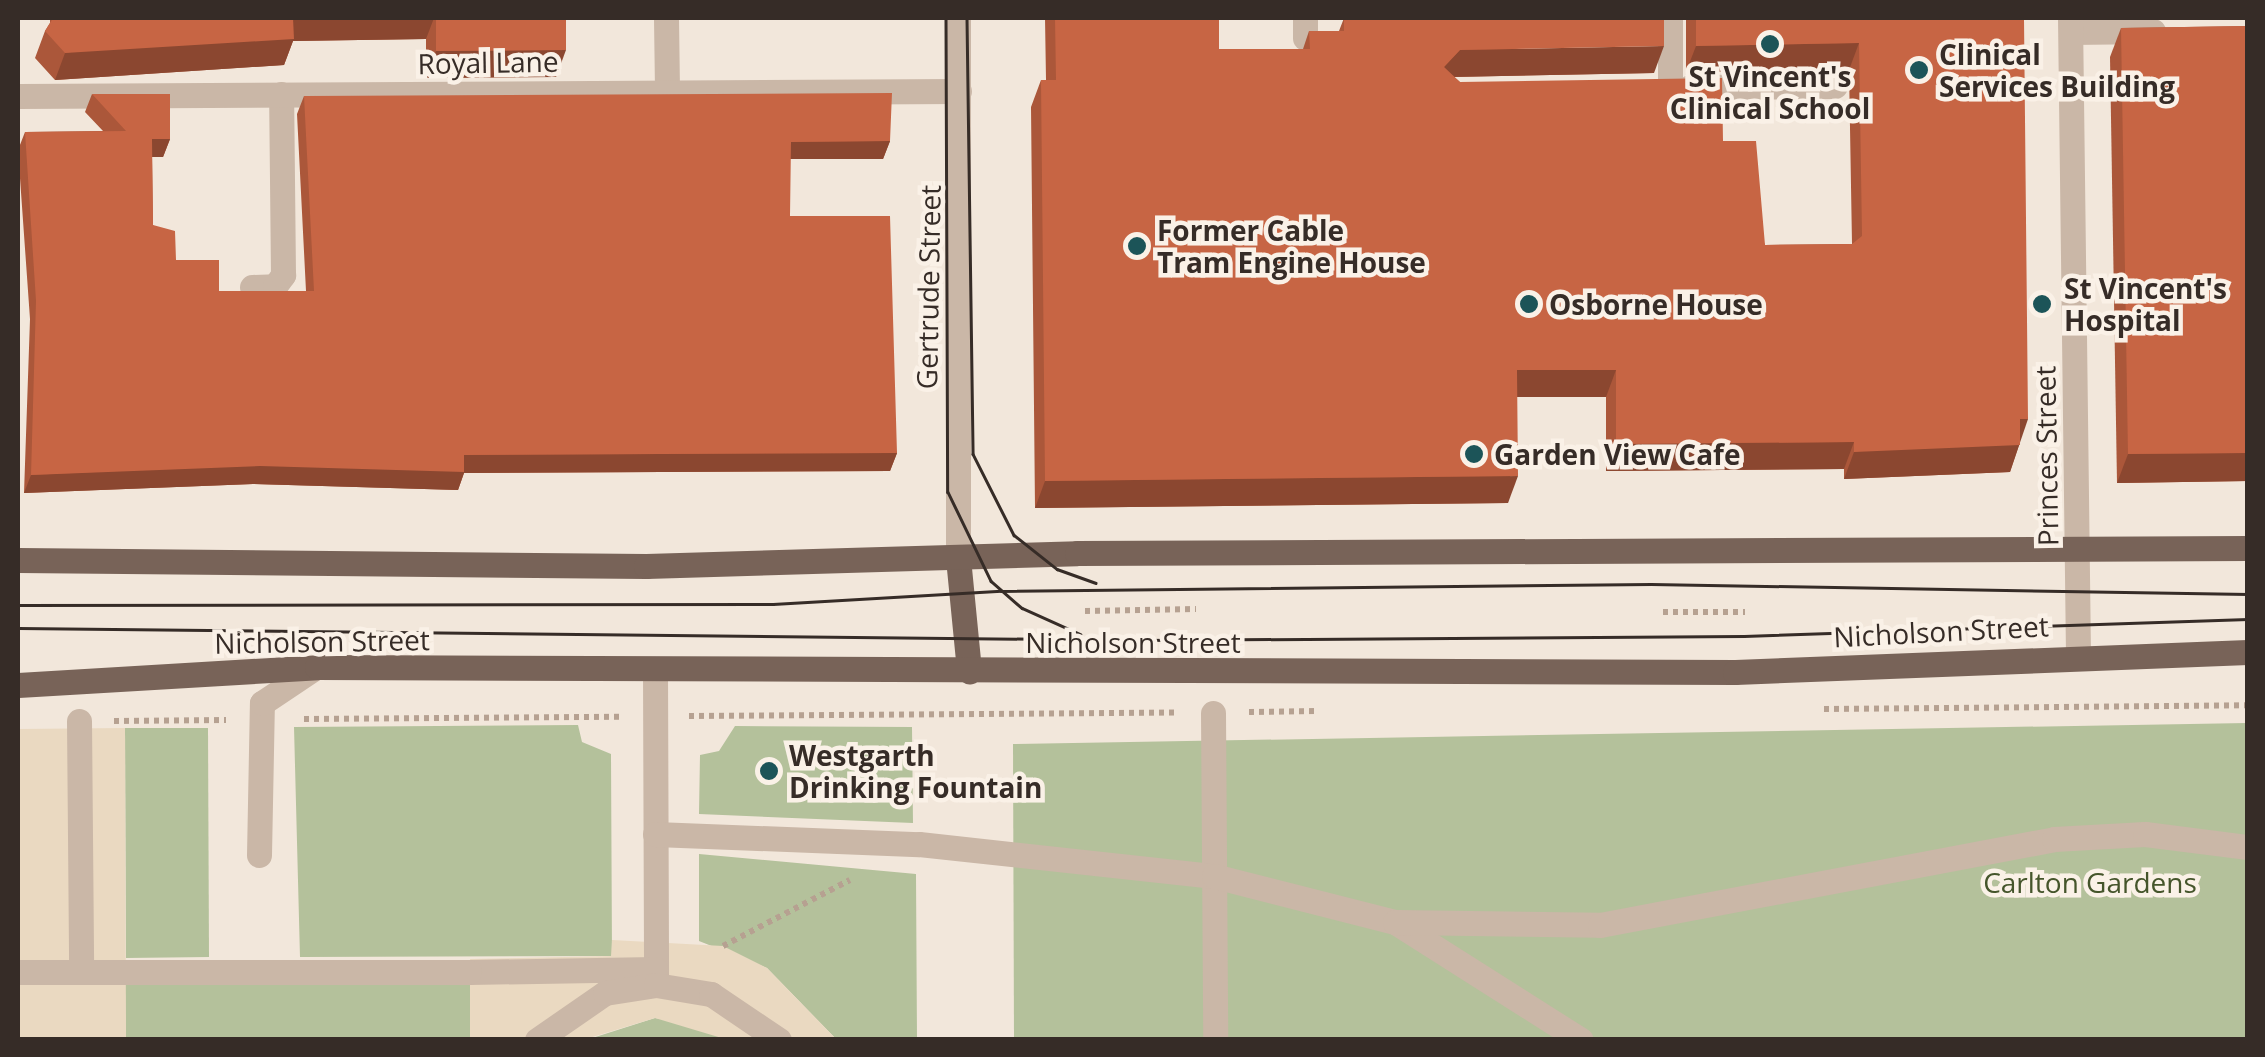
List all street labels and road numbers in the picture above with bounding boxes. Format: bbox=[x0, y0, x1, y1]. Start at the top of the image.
street label: Royal Lane bbox=[417, 44, 559, 80]
street label: Gertrude Street bbox=[909, 184, 947, 390]
street label: Princes Street bbox=[2028, 365, 2064, 547]
street label: Nicholson Street bbox=[1833, 609, 2049, 653]
street label: Nicholson Street bbox=[214, 622, 430, 660]
street label: Nicholson Street bbox=[1025, 625, 1241, 659]

